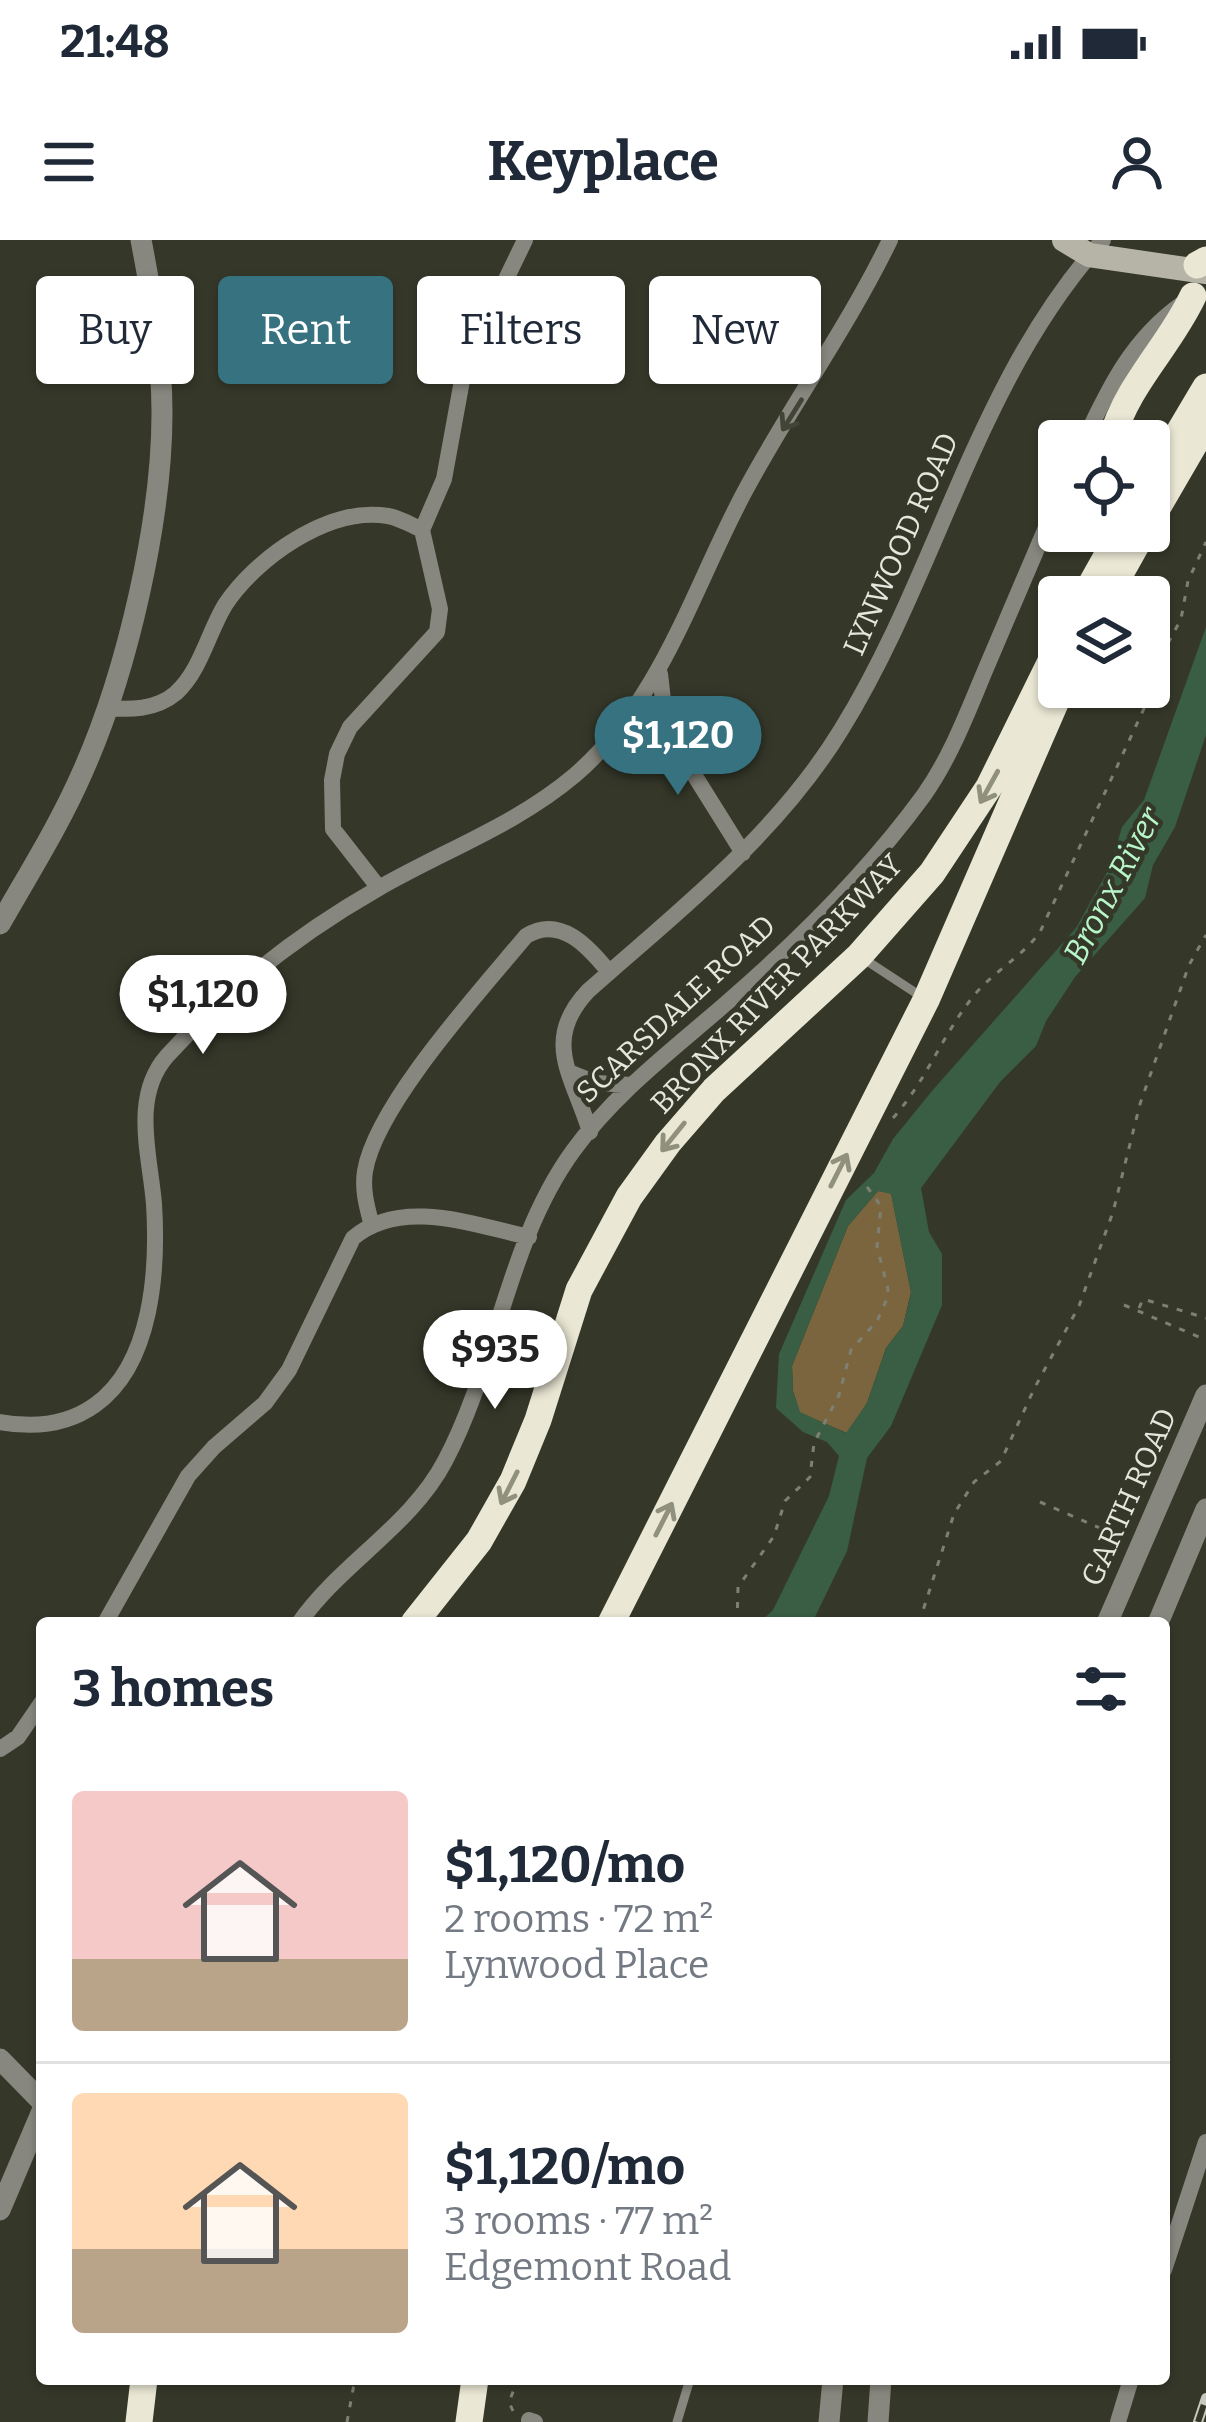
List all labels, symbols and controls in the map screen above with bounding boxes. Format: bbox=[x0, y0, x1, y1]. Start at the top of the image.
text: 21:48 bbox=[60, 15, 170, 69]
icon: menu bbox=[36, 129, 102, 195]
icon: person bbox=[1104, 129, 1170, 195]
text: Keyplace bbox=[487, 130, 719, 194]
chip: Buy bbox=[36, 276, 194, 384]
chip: Rent bbox=[218, 276, 393, 384]
chip: Filters bbox=[417, 276, 625, 384]
chip: New bbox=[649, 276, 821, 384]
one-way arrow bbox=[779, 397, 804, 431]
map controls bbox=[1038, 420, 1170, 708]
button: locate bbox=[1038, 420, 1170, 552]
street label: LYNWOOD ROAD bbox=[836, 427, 966, 661]
button: layers bbox=[1038, 576, 1170, 708]
pin: $1,120 bbox=[580, 696, 776, 798]
text: $1,120 bbox=[622, 712, 734, 758]
one-way arrow bbox=[976, 769, 1000, 804]
water label: Bronx River bbox=[1055, 799, 1171, 970]
street label: BRONX RIVER PARKWAY bbox=[644, 846, 911, 1121]
street label: SCARSDALE ROAD bbox=[569, 908, 783, 1110]
pin: $1,120 bbox=[105, 955, 301, 1057]
text: $1,120 bbox=[147, 971, 259, 1017]
one-way arrow bbox=[660, 1121, 687, 1153]
one-way arrow bbox=[829, 1153, 852, 1188]
pin: $935 bbox=[424, 1310, 566, 1412]
text: $935 bbox=[450, 1326, 540, 1372]
street label: GARTH ROAD bbox=[1074, 1403, 1184, 1591]
one-way arrow bbox=[497, 1470, 520, 1505]
one-way arrow bbox=[654, 1501, 677, 1537]
icon: filters bbox=[1068, 1656, 1134, 1722]
text: 3 homes bbox=[72, 1658, 274, 1720]
text: $1,120/mo bbox=[444, 1834, 685, 1896]
icon: home bbox=[168, 1839, 312, 1983]
text: 2 rooms · 72 m² bbox=[444, 1896, 713, 1942]
text: Lynwood Place bbox=[444, 1942, 709, 1988]
text: $1,120/mo bbox=[444, 2136, 685, 2198]
icon: home bbox=[168, 2141, 312, 2285]
text: 3 rooms · 77 m² bbox=[444, 2198, 713, 2244]
text: Edgemont Road bbox=[444, 2244, 731, 2290]

